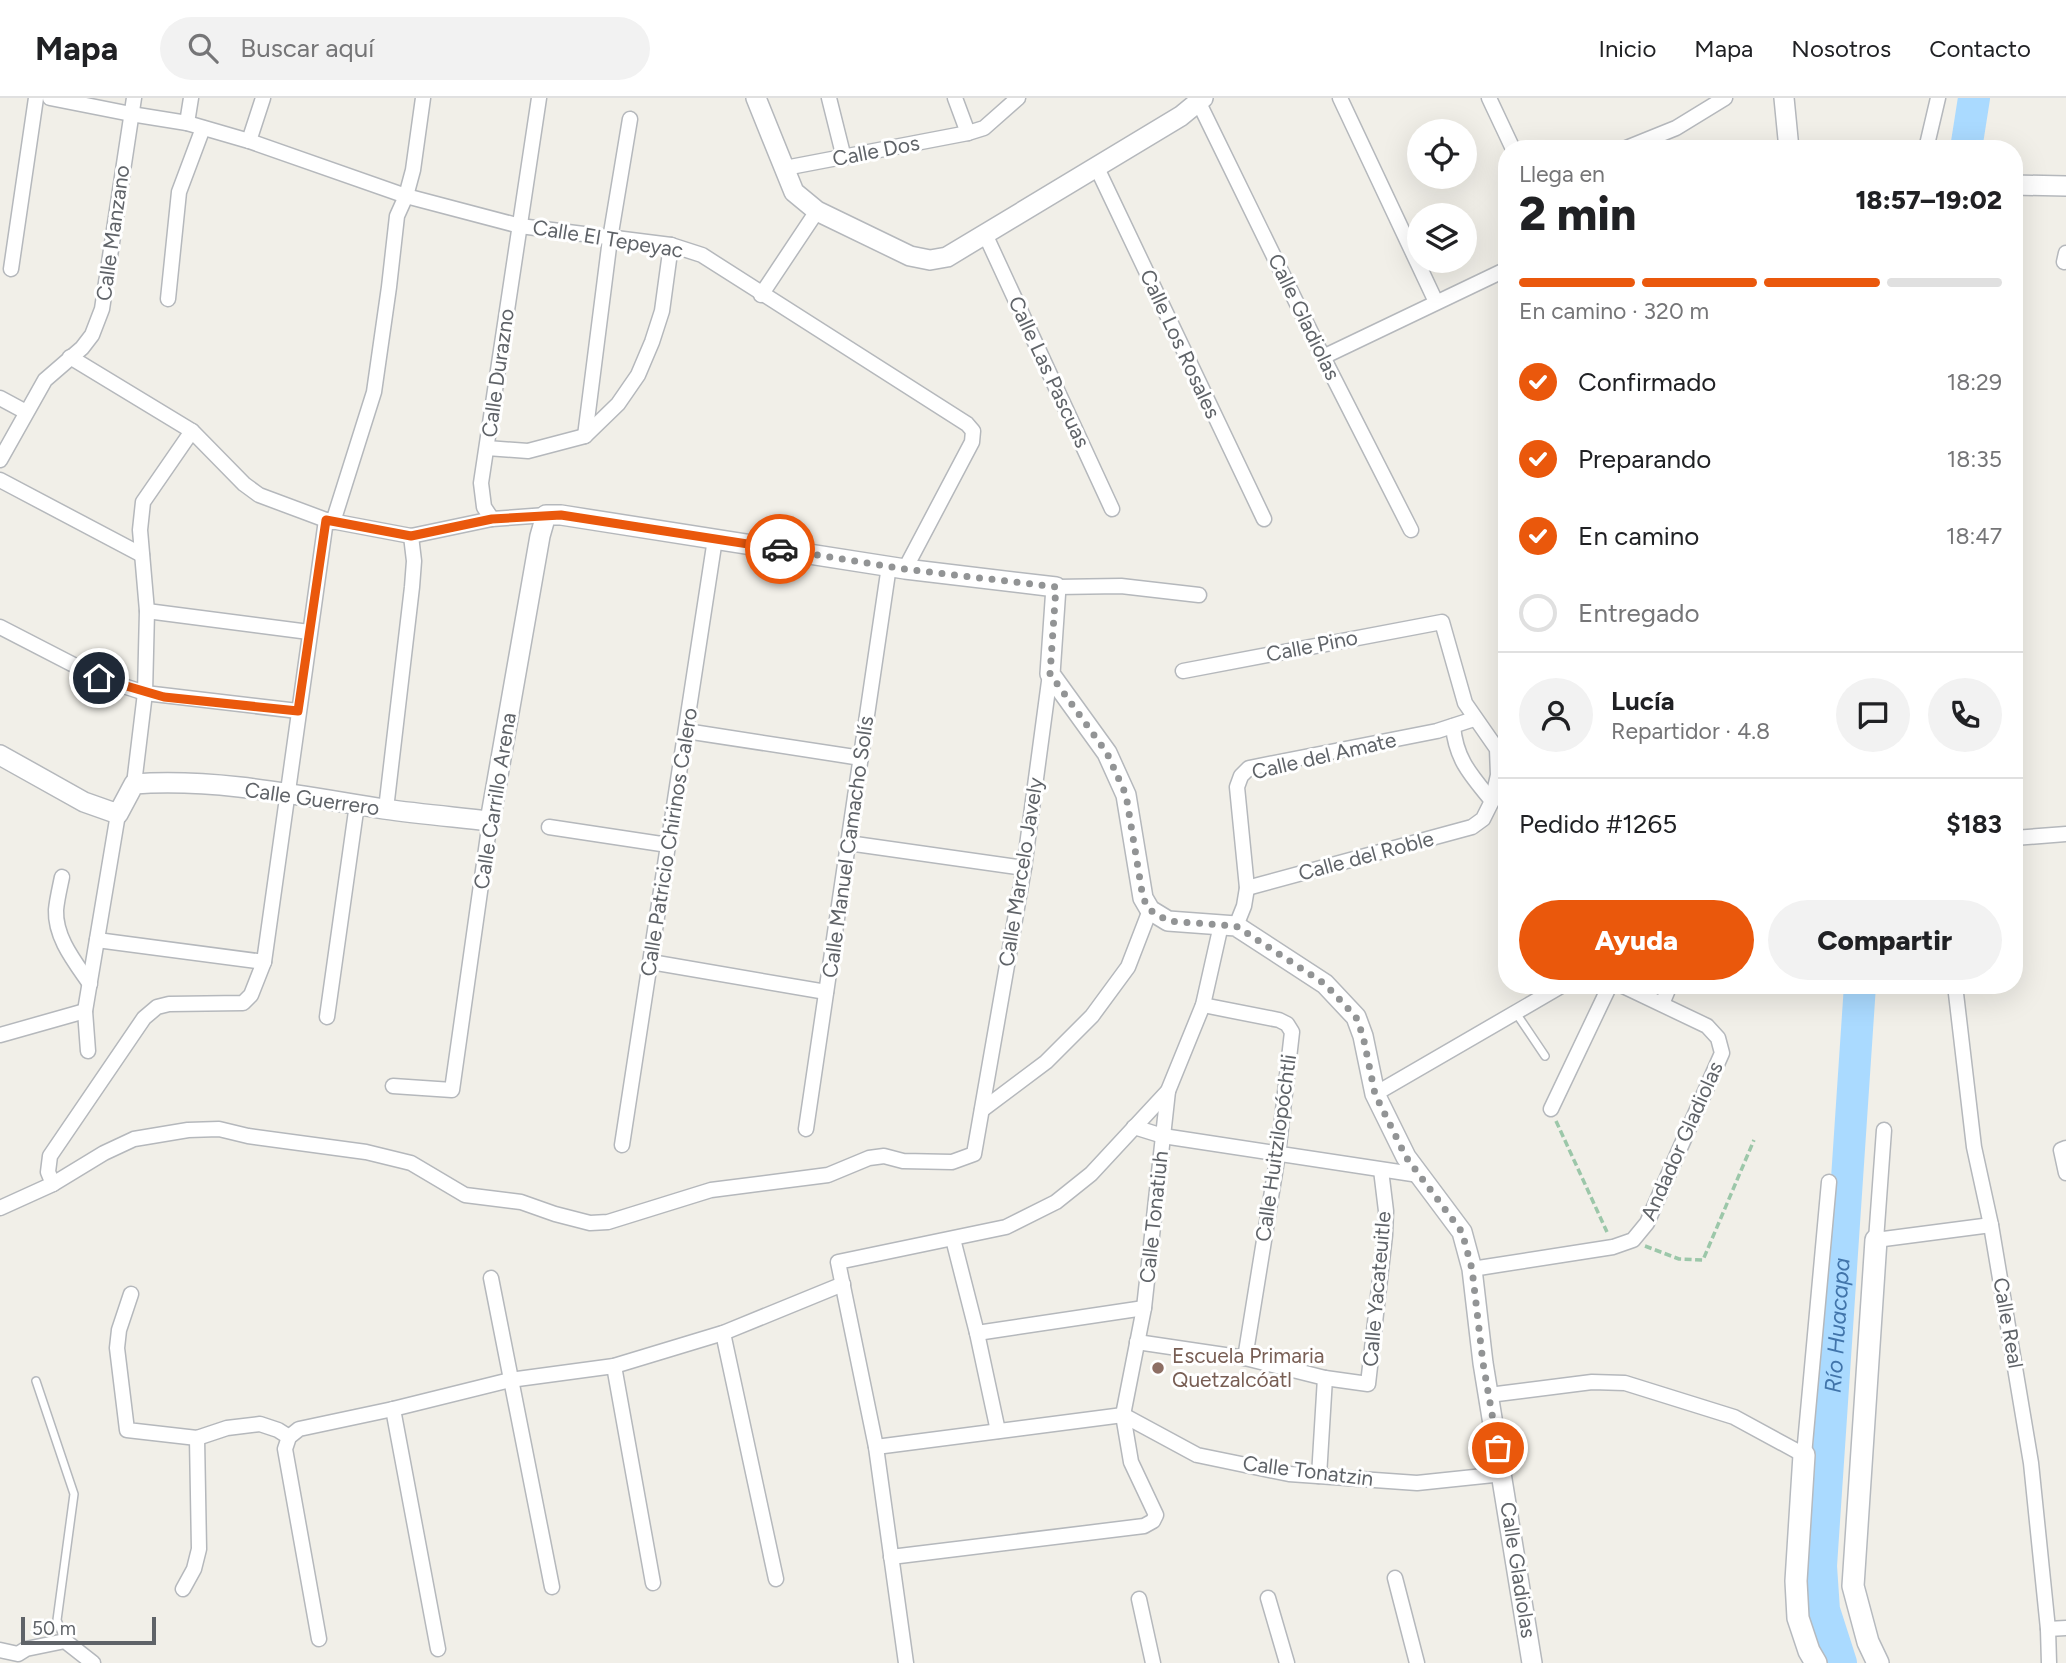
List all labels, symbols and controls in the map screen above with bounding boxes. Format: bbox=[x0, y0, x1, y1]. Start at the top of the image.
search box bbox=[160, 17, 650, 80]
text: Mapa bbox=[35, 29, 118, 68]
icon: search bbox=[184, 29, 222, 67]
text: Buscar aquí bbox=[240, 32, 374, 64]
text: Inicio bbox=[1598, 34, 1656, 63]
text: Mapa bbox=[1694, 34, 1753, 63]
text: Nosotros bbox=[1791, 34, 1891, 63]
text: Contacto bbox=[1929, 34, 2031, 63]
map controls bbox=[1407, 119, 1477, 273]
button: locate bbox=[1407, 119, 1477, 189]
street label: Calle Dos bbox=[830, 130, 922, 171]
text: Llega en bbox=[1519, 160, 1605, 188]
street label: Calle Manzano bbox=[91, 163, 134, 302]
text: 18:57–19:02 bbox=[1855, 184, 2002, 216]
text: 2 min bbox=[1519, 186, 1636, 242]
button: layers bbox=[1407, 203, 1477, 273]
street label: Calle El Tepeyac bbox=[531, 214, 685, 263]
street label: Calle Gladiolas bbox=[1263, 250, 1346, 384]
street label: Calle Los Rosales bbox=[1135, 265, 1226, 422]
street label: Calle Las Pascuas bbox=[1003, 292, 1096, 452]
text: En camino · 320 m bbox=[1519, 297, 1709, 325]
street label: Calle Durazno bbox=[476, 307, 519, 439]
icon: check bbox=[1519, 363, 1557, 401]
text: Confirmado bbox=[1578, 366, 1716, 398]
text: 18:29 bbox=[1947, 368, 2002, 396]
icon: check bbox=[1519, 440, 1557, 478]
text: Preparando bbox=[1578, 443, 1711, 475]
text: 18:35 bbox=[1947, 445, 2002, 473]
courier bbox=[745, 514, 815, 584]
icon: check bbox=[1519, 517, 1557, 555]
text: En camino bbox=[1578, 520, 1699, 552]
text: 18:47 bbox=[1946, 522, 2002, 550]
icon: car bbox=[761, 530, 799, 568]
text: Entregado bbox=[1578, 597, 1700, 629]
street label: Calle Pino bbox=[1264, 624, 1360, 667]
pin bbox=[69, 648, 129, 708]
icon: home bbox=[80, 659, 118, 697]
button: person bbox=[1519, 678, 1593, 752]
button: chat bbox=[1836, 678, 1910, 752]
button: phone bbox=[1928, 678, 2002, 752]
text: Lucía bbox=[1611, 685, 1675, 717]
street label: Calle Patricio Chirinos Calero bbox=[635, 706, 702, 978]
street label: Calle Carrillo Arena bbox=[468, 711, 521, 891]
street label: Calle Manuel Camacho Solís bbox=[817, 714, 878, 979]
text: Repartidor · 4.8 bbox=[1611, 717, 1770, 745]
street label: Calle del Amate bbox=[1249, 727, 1399, 784]
street label: Calle Marcelo Javely bbox=[993, 775, 1048, 968]
street label: Calle Guerrero bbox=[243, 777, 381, 820]
text: Pedido #1265 bbox=[1519, 808, 1677, 840]
text: $183 bbox=[1946, 808, 2002, 840]
street label: Calle del Roble bbox=[1295, 825, 1436, 886]
button: Ayuda bbox=[1519, 900, 1754, 980]
button: Compartir bbox=[1768, 900, 2002, 980]
street label: Calle Huitzilopóchtli bbox=[1250, 1053, 1301, 1243]
street label: Andador Gladiolas bbox=[1635, 1057, 1728, 1224]
street label: Calle Tonatiuh bbox=[1134, 1150, 1173, 1284]
street label: Calle Yacateuitle bbox=[1357, 1210, 1396, 1368]
water label: Río Huacapa bbox=[1819, 1257, 1856, 1394]
street label: Calle Real bbox=[1988, 1276, 2029, 1370]
place label: Escuela Primaria Quetzalcóatl bbox=[1172, 1343, 1325, 1392]
marker: Escuela Primaria Quetzalcóatl bbox=[1150, 1360, 1166, 1376]
pin bbox=[1468, 1418, 1528, 1478]
icon: bag bbox=[1479, 1429, 1517, 1467]
street label: Calle Tonatzin bbox=[1241, 1450, 1375, 1491]
street label: Calle Gladiolas bbox=[1495, 1500, 1542, 1640]
scale bar bbox=[21, 1614, 156, 1646]
text: 50 m bbox=[32, 1617, 76, 1640]

